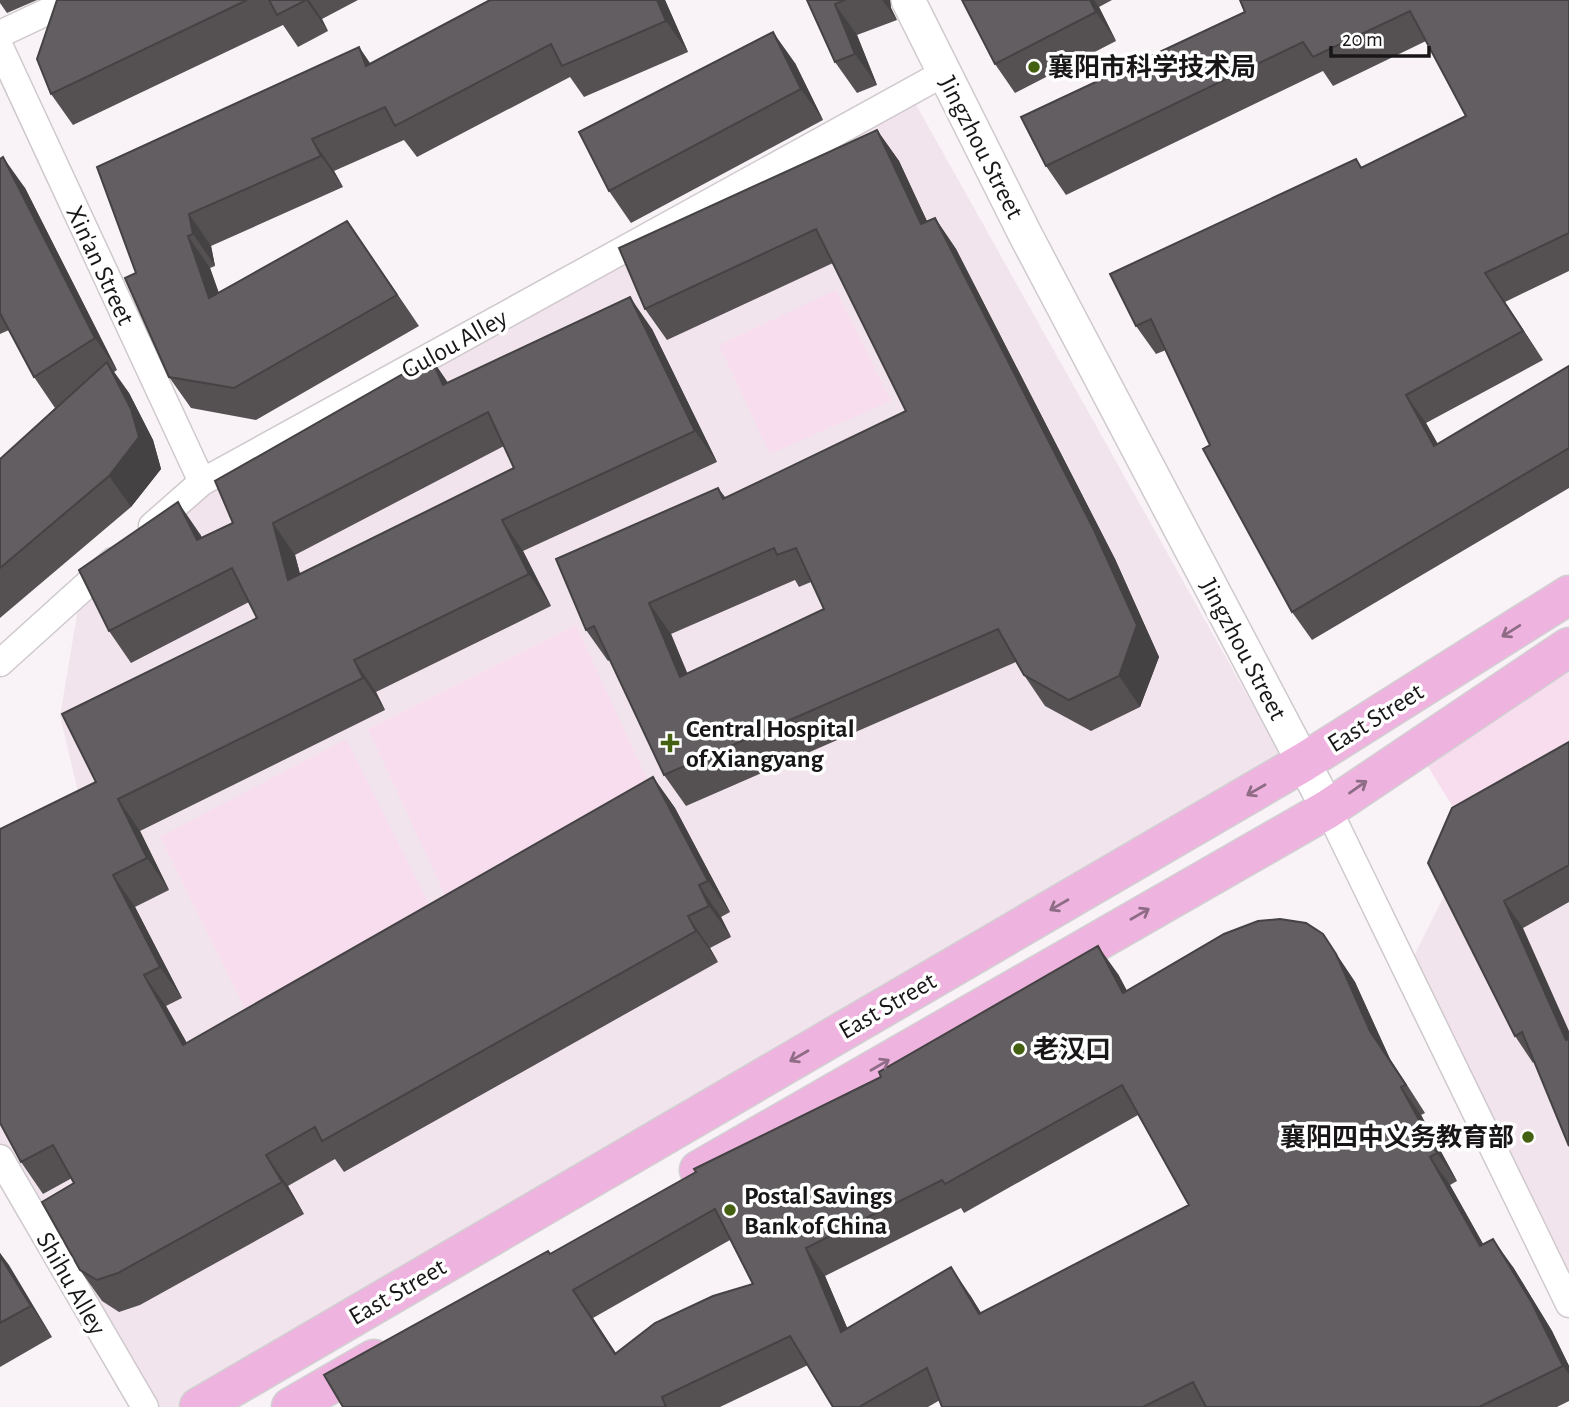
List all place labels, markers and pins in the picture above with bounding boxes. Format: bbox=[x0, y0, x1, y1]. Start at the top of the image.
place label: 襄阳市科学技术局 bbox=[1048, 53, 1256, 81]
marker: 襄阳市科学技术局 bbox=[1026, 59, 1042, 75]
place label: Central Hospital of Xiangyang bbox=[686, 716, 855, 772]
marker: Central Hospital of Xiangyang bbox=[660, 733, 680, 753]
place label: 老汉口 bbox=[1033, 1035, 1111, 1063]
marker: 老汉口 bbox=[1011, 1041, 1027, 1057]
place label: 襄阳四中义务教育部 bbox=[1280, 1123, 1514, 1151]
marker: 襄阳四中义务教育部 bbox=[1520, 1129, 1536, 1145]
place label: Postal Savings Bank of China bbox=[744, 1183, 892, 1239]
marker: Postal Savings Bank of China bbox=[722, 1202, 738, 1218]

